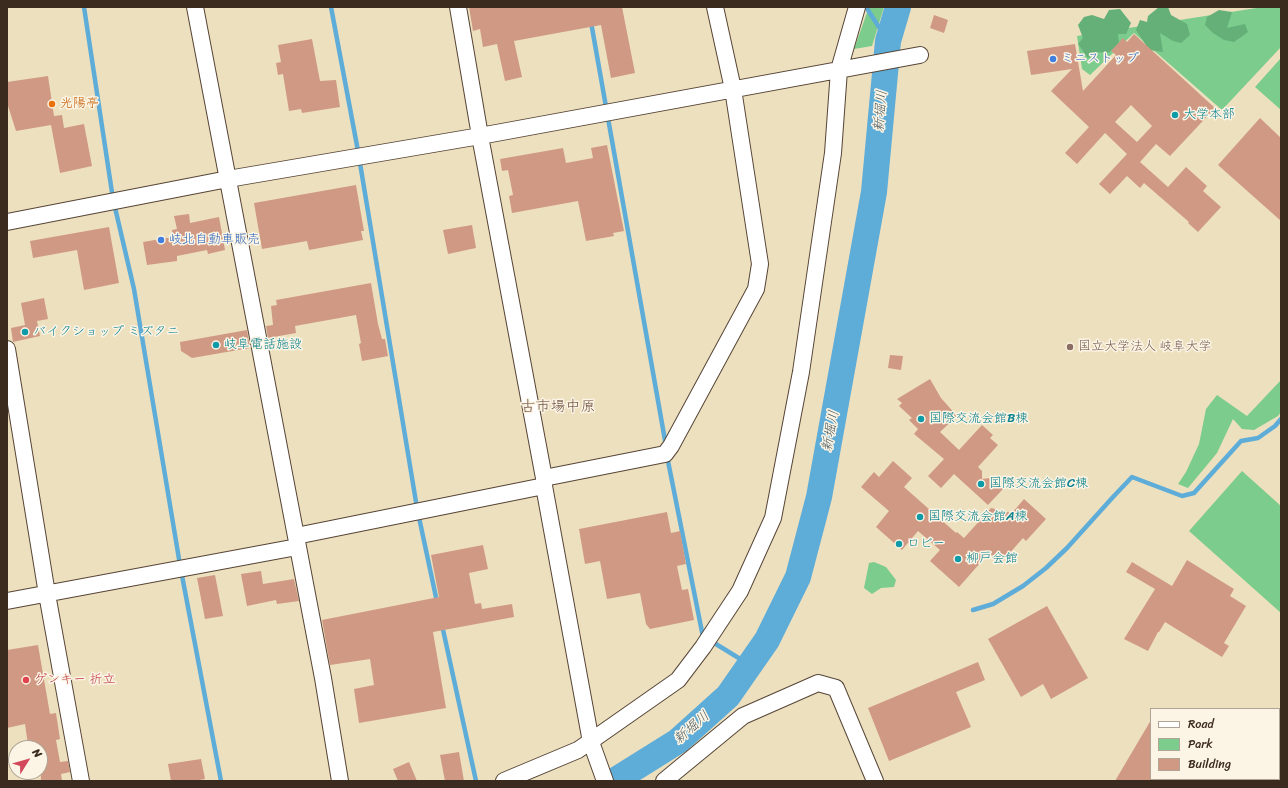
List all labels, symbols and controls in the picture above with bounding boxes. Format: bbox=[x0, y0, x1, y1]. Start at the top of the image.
place label: ミニストップ bbox=[1061, 51, 1139, 67]
marker: ミニストップ bbox=[1048, 54, 1058, 64]
water label: 新堀川 bbox=[871, 89, 891, 133]
place label: 光陽亭 bbox=[60, 96, 99, 112]
marker: 光陽亭 bbox=[47, 99, 57, 109]
place label: 大学本部 bbox=[1183, 107, 1235, 123]
marker: 大学本部 bbox=[1170, 110, 1180, 120]
place label: 岐北自動車販売 bbox=[169, 232, 260, 248]
marker: 岐北自動車販売 bbox=[156, 235, 166, 245]
place label: バイクショップ ミズタニ bbox=[33, 324, 179, 340]
marker: バイクショップ ミズタニ bbox=[20, 327, 30, 337]
place label: 岐阜電話施設 bbox=[224, 337, 302, 353]
place label: 国立大学法人 岐阜大学 bbox=[1078, 339, 1211, 355]
marker: 岐阜電話施設 bbox=[211, 340, 221, 350]
marker: 国立大学法人 岐阜大学 bbox=[1065, 342, 1075, 352]
district label: 古市場中原 bbox=[521, 398, 595, 416]
water label: 新堀川 bbox=[819, 409, 843, 453]
place label: 国際交流会館B棟 bbox=[929, 411, 1028, 427]
marker: 国際交流会館B棟 bbox=[916, 414, 926, 424]
place label: 国際交流会館C棟 bbox=[989, 476, 1088, 492]
marker: 国際交流会館C棟 bbox=[976, 479, 986, 489]
place label: 国際交流会館A棟 bbox=[928, 509, 1028, 525]
marker: 国際交流会館A棟 bbox=[915, 512, 925, 522]
place label: ロビー bbox=[907, 536, 945, 552]
marker: ロビー bbox=[894, 539, 904, 549]
place label: 柳戸会館 bbox=[966, 551, 1018, 567]
marker: 柳戸会館 bbox=[953, 554, 963, 564]
place label: ゲンキー 折立 bbox=[34, 672, 115, 688]
marker: ゲンキー 折立 bbox=[21, 675, 31, 685]
water label: 新堀川 bbox=[671, 708, 713, 748]
legend bbox=[1150, 708, 1280, 780]
text: Road bbox=[1188, 713, 1214, 735]
text: Park bbox=[1188, 733, 1213, 755]
north arrow bbox=[8, 740, 48, 780]
text: N bbox=[27, 744, 47, 762]
text: Building bbox=[1188, 753, 1231, 775]

